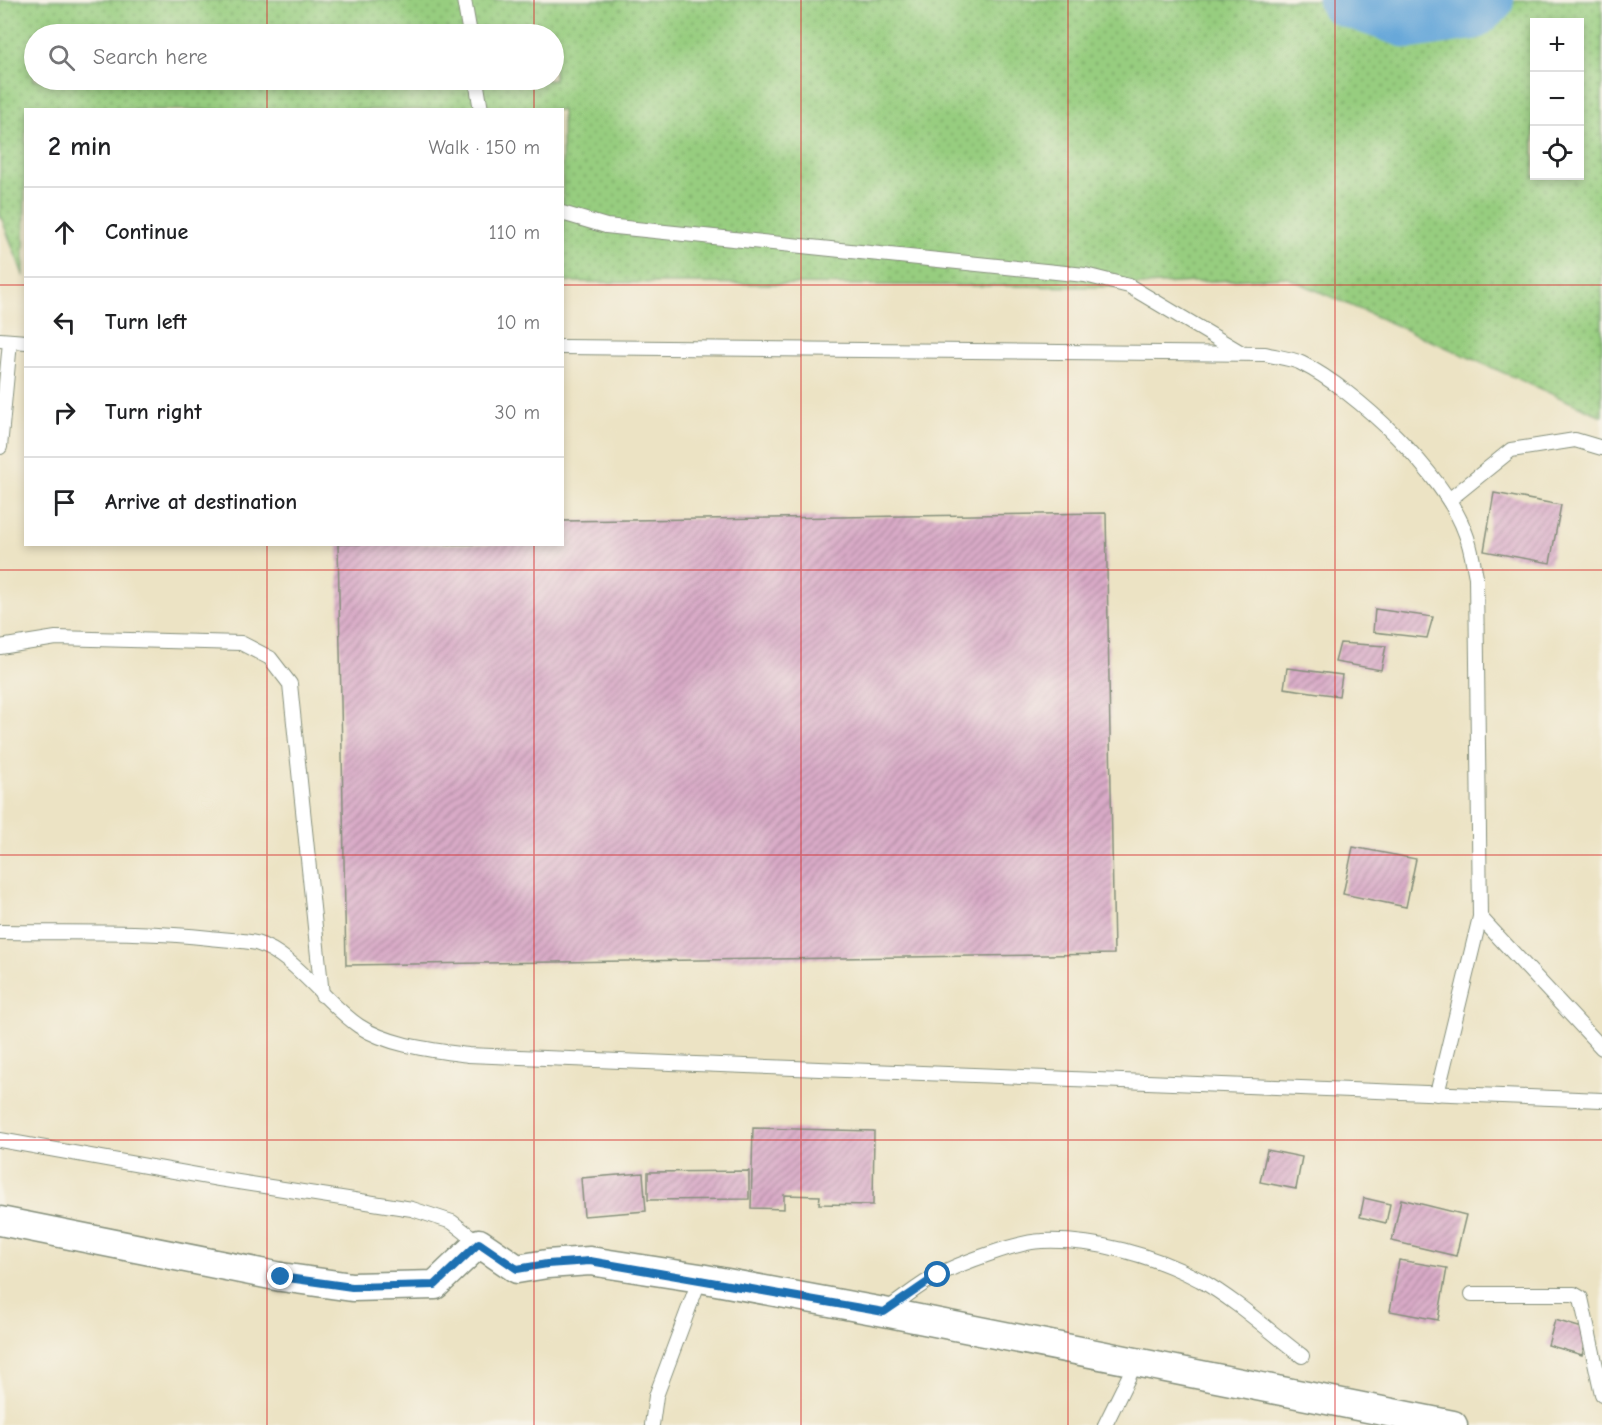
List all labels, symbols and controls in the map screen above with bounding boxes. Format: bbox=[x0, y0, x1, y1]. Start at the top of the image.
map controls bbox=[1530, 18, 1584, 180]
button: + bbox=[1530, 18, 1584, 72]
search box bbox=[24, 24, 564, 90]
icon: search bbox=[45, 41, 78, 74]
text: Search here bbox=[93, 44, 208, 70]
button: − bbox=[1530, 72, 1584, 126]
button: locate bbox=[1530, 126, 1584, 180]
text: 2 min bbox=[48, 132, 111, 162]
text: Walk · 150 m bbox=[429, 136, 540, 159]
icon: ahead bbox=[48, 216, 81, 249]
text: Continue bbox=[105, 219, 188, 245]
text: 110 m bbox=[489, 221, 540, 244]
icon: left bbox=[48, 306, 81, 339]
text: Turn left bbox=[105, 309, 187, 335]
text: 10 m bbox=[497, 311, 540, 334]
icon: right bbox=[48, 396, 81, 429]
text: Turn right bbox=[105, 399, 202, 425]
text: 30 m bbox=[494, 401, 540, 424]
icon: arrive bbox=[48, 486, 81, 519]
text: Arrive at destination bbox=[105, 489, 297, 515]
route start bbox=[924, 1261, 950, 1287]
route end bbox=[267, 1263, 293, 1289]

